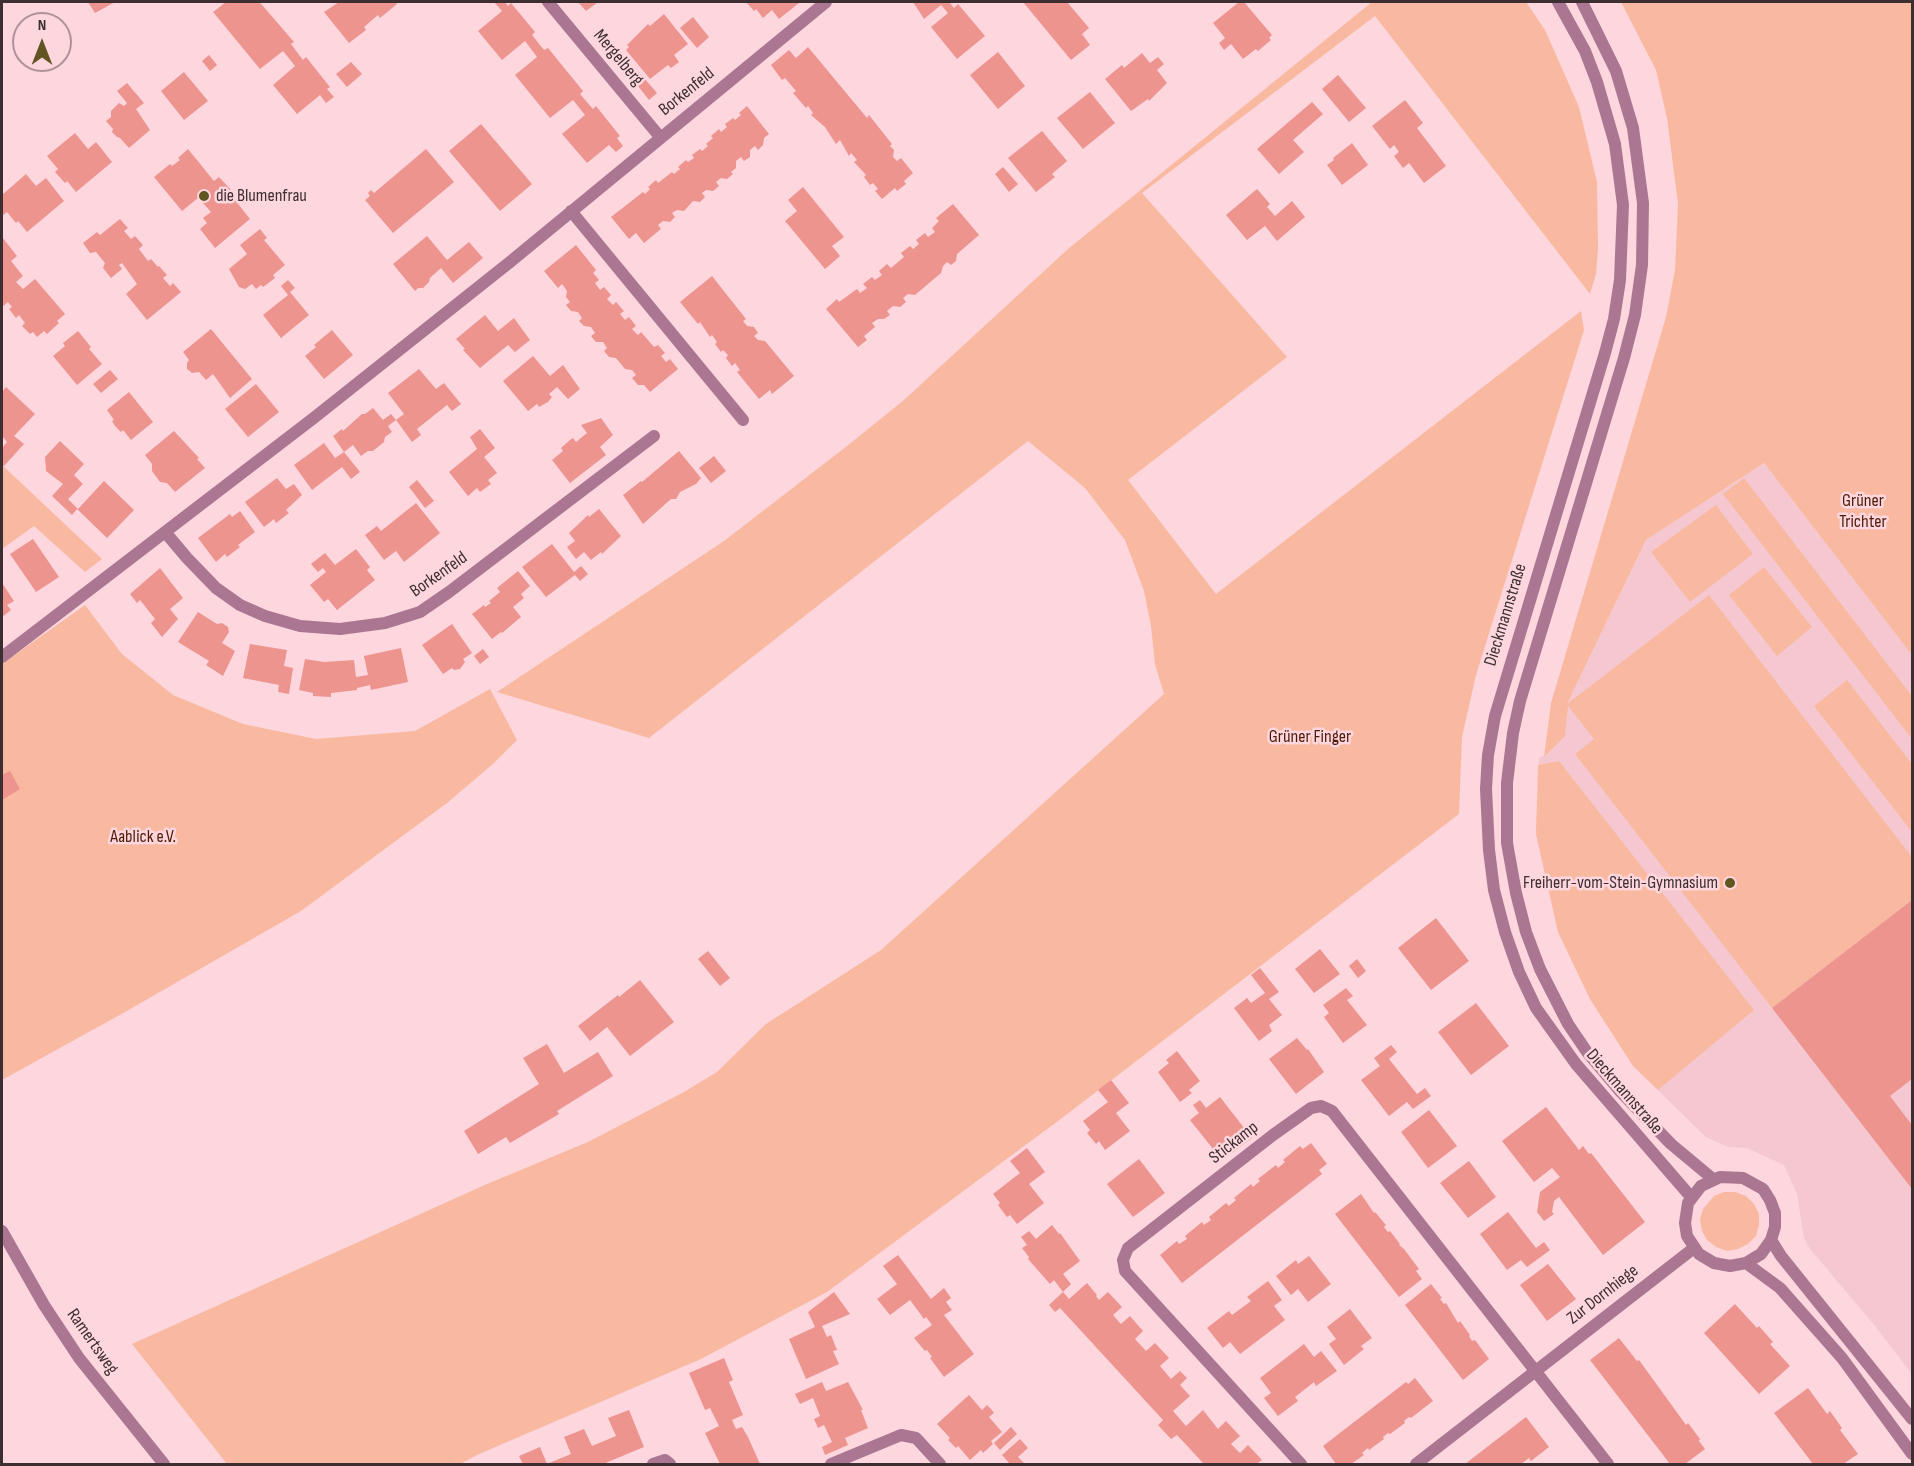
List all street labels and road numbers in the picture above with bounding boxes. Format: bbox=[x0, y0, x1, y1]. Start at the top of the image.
street label: Mergelberg bbox=[588, 25, 648, 91]
street label: Borkenfeld bbox=[655, 63, 719, 121]
street label: Borkenfeld bbox=[406, 547, 472, 603]
street label: Dieckmannstraße bbox=[1480, 561, 1532, 669]
street label: Dieckmannstraße bbox=[1581, 1045, 1667, 1139]
street label: Stickamp bbox=[1205, 1117, 1263, 1169]
street label: Zur Dornhiege bbox=[1563, 1260, 1643, 1330]
street label: Ramertsweg bbox=[62, 1305, 122, 1379]

